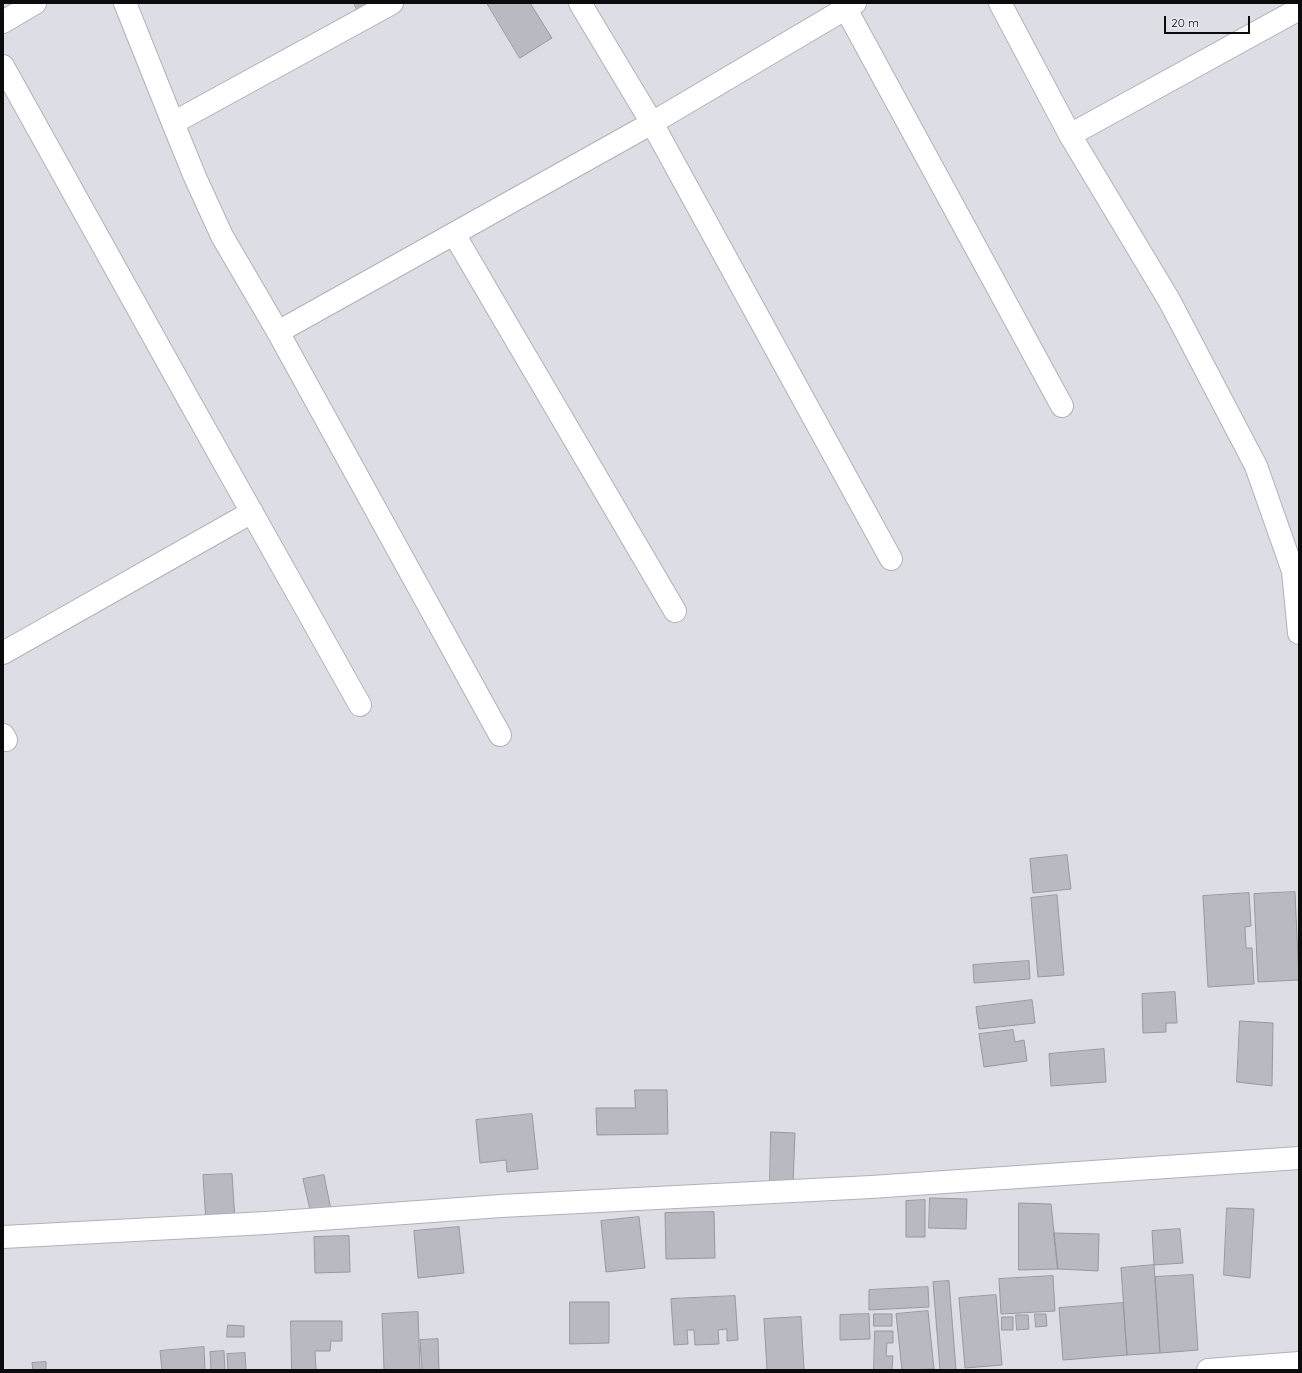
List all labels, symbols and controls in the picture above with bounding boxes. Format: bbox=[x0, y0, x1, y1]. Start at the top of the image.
scale bar bbox=[1166, 8, 1252, 34]
text: 20 m bbox=[1171, 15, 1199, 30]

